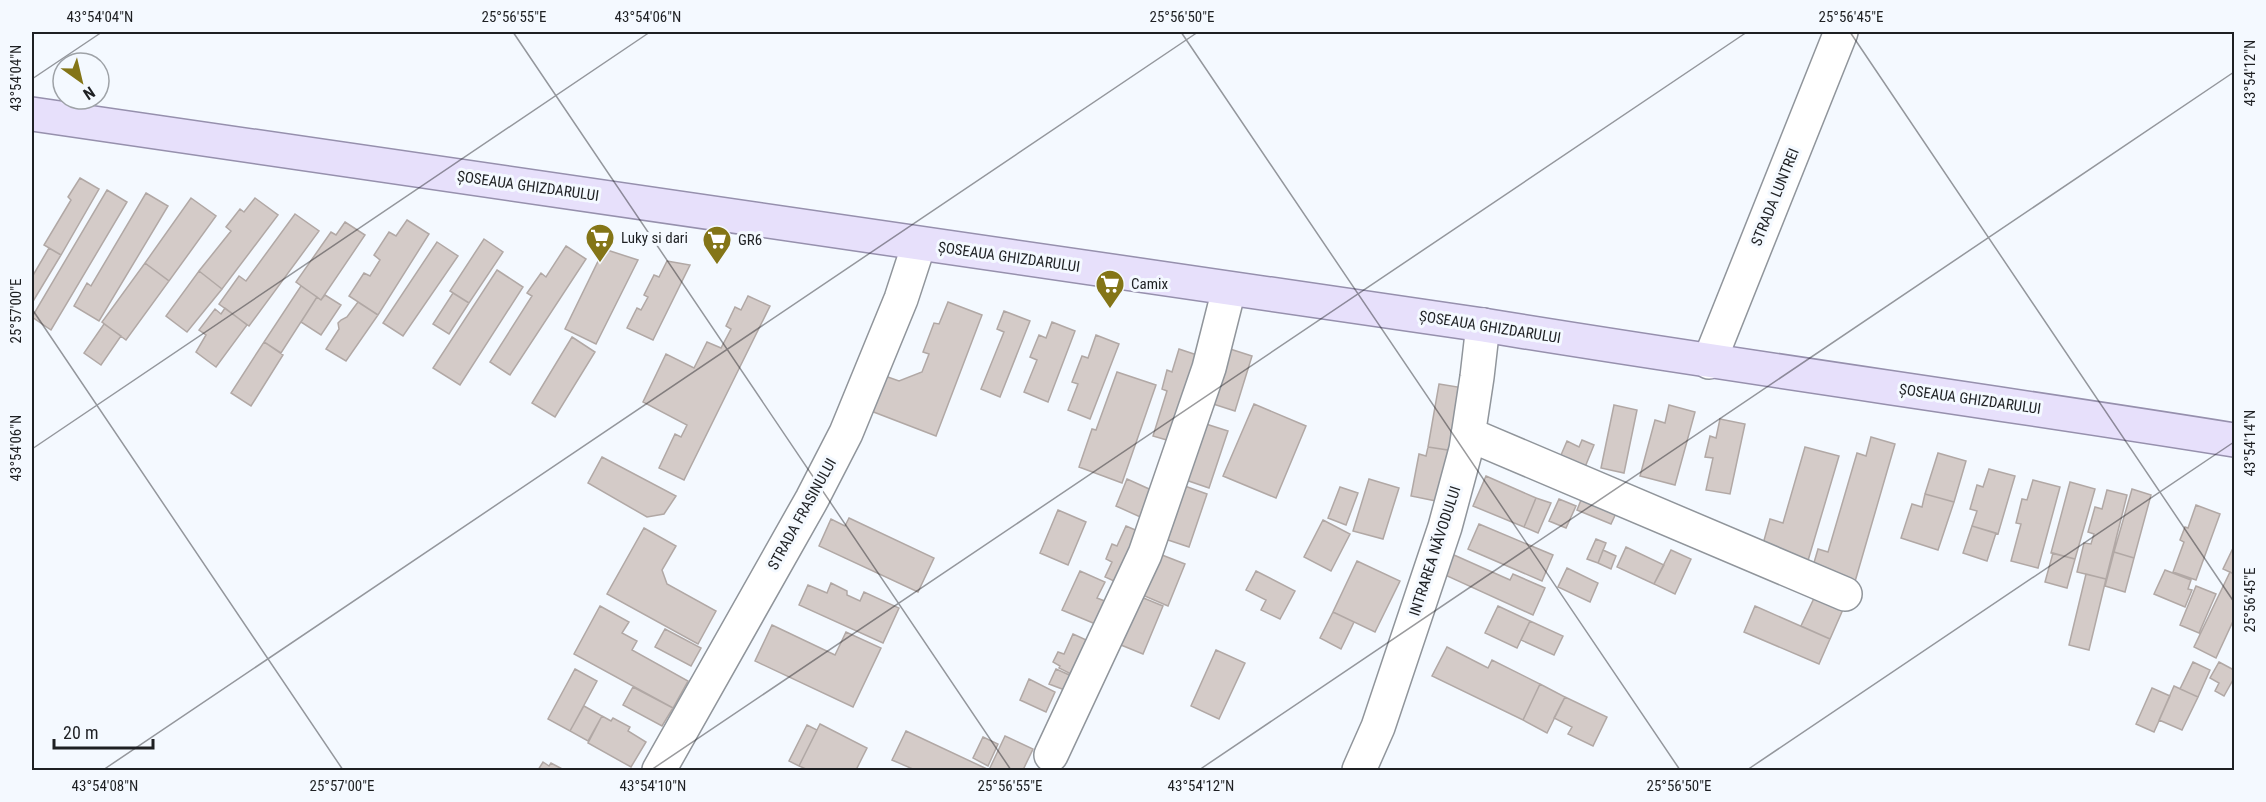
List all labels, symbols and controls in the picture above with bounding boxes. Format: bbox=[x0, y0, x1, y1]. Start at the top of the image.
text: 43°54'04"N bbox=[67, 8, 133, 26]
text: 25°56'55"E bbox=[482, 8, 546, 26]
text: 43°54'06"N bbox=[615, 8, 681, 26]
text: 25°56'50"E bbox=[1150, 8, 1214, 26]
text: 25°56'45"E bbox=[1819, 8, 1883, 26]
text: 43°54'12"N bbox=[2241, 40, 2259, 106]
text: 43°54'04"N bbox=[7, 45, 25, 111]
north arrow bbox=[51, 51, 111, 111]
text: N bbox=[80, 82, 98, 104]
street label: STRADA LUNTREI bbox=[1747, 145, 1803, 249]
street label: ȘOSEAUA GHIZDARULUI bbox=[456, 167, 600, 205]
supermarket icon: Luky si dari bbox=[584, 222, 616, 264]
supermarket icon: GR6 bbox=[701, 224, 733, 266]
place label: Luky si dari bbox=[621, 229, 688, 247]
place label: GR6 bbox=[738, 231, 762, 249]
street label: ȘOSEAUA GHIZDARULUI bbox=[937, 238, 1081, 276]
supermarket icon: Camix bbox=[1094, 268, 1126, 310]
place label: Camix bbox=[1131, 275, 1168, 293]
text: 25°57'00"E bbox=[7, 279, 25, 343]
street label: ȘOSEAUA GHIZDARULUI bbox=[1418, 307, 1562, 347]
street label: ȘOSEAUA GHIZDARULUI bbox=[1898, 380, 2042, 418]
text: 43°54'14"N bbox=[2241, 410, 2259, 476]
text: 43°54'06"N bbox=[7, 415, 25, 481]
street label: STRADA FRASINULUI bbox=[764, 455, 840, 573]
street label: INTRAREA NĂVODULUI bbox=[1406, 484, 1464, 618]
text: 25°56'45"E bbox=[2241, 568, 2259, 632]
scale bar bbox=[54, 712, 153, 750]
text: 20 m bbox=[63, 722, 98, 743]
text: 43°54'08"N bbox=[72, 777, 138, 795]
text: 25°57'00"E bbox=[310, 777, 374, 795]
text: 43°54'10"N bbox=[620, 777, 686, 795]
text: 25°56'55"E bbox=[978, 777, 1042, 795]
text: 43°54'12"N bbox=[1168, 777, 1234, 795]
text: 25°56'50"E bbox=[1647, 777, 1711, 795]

